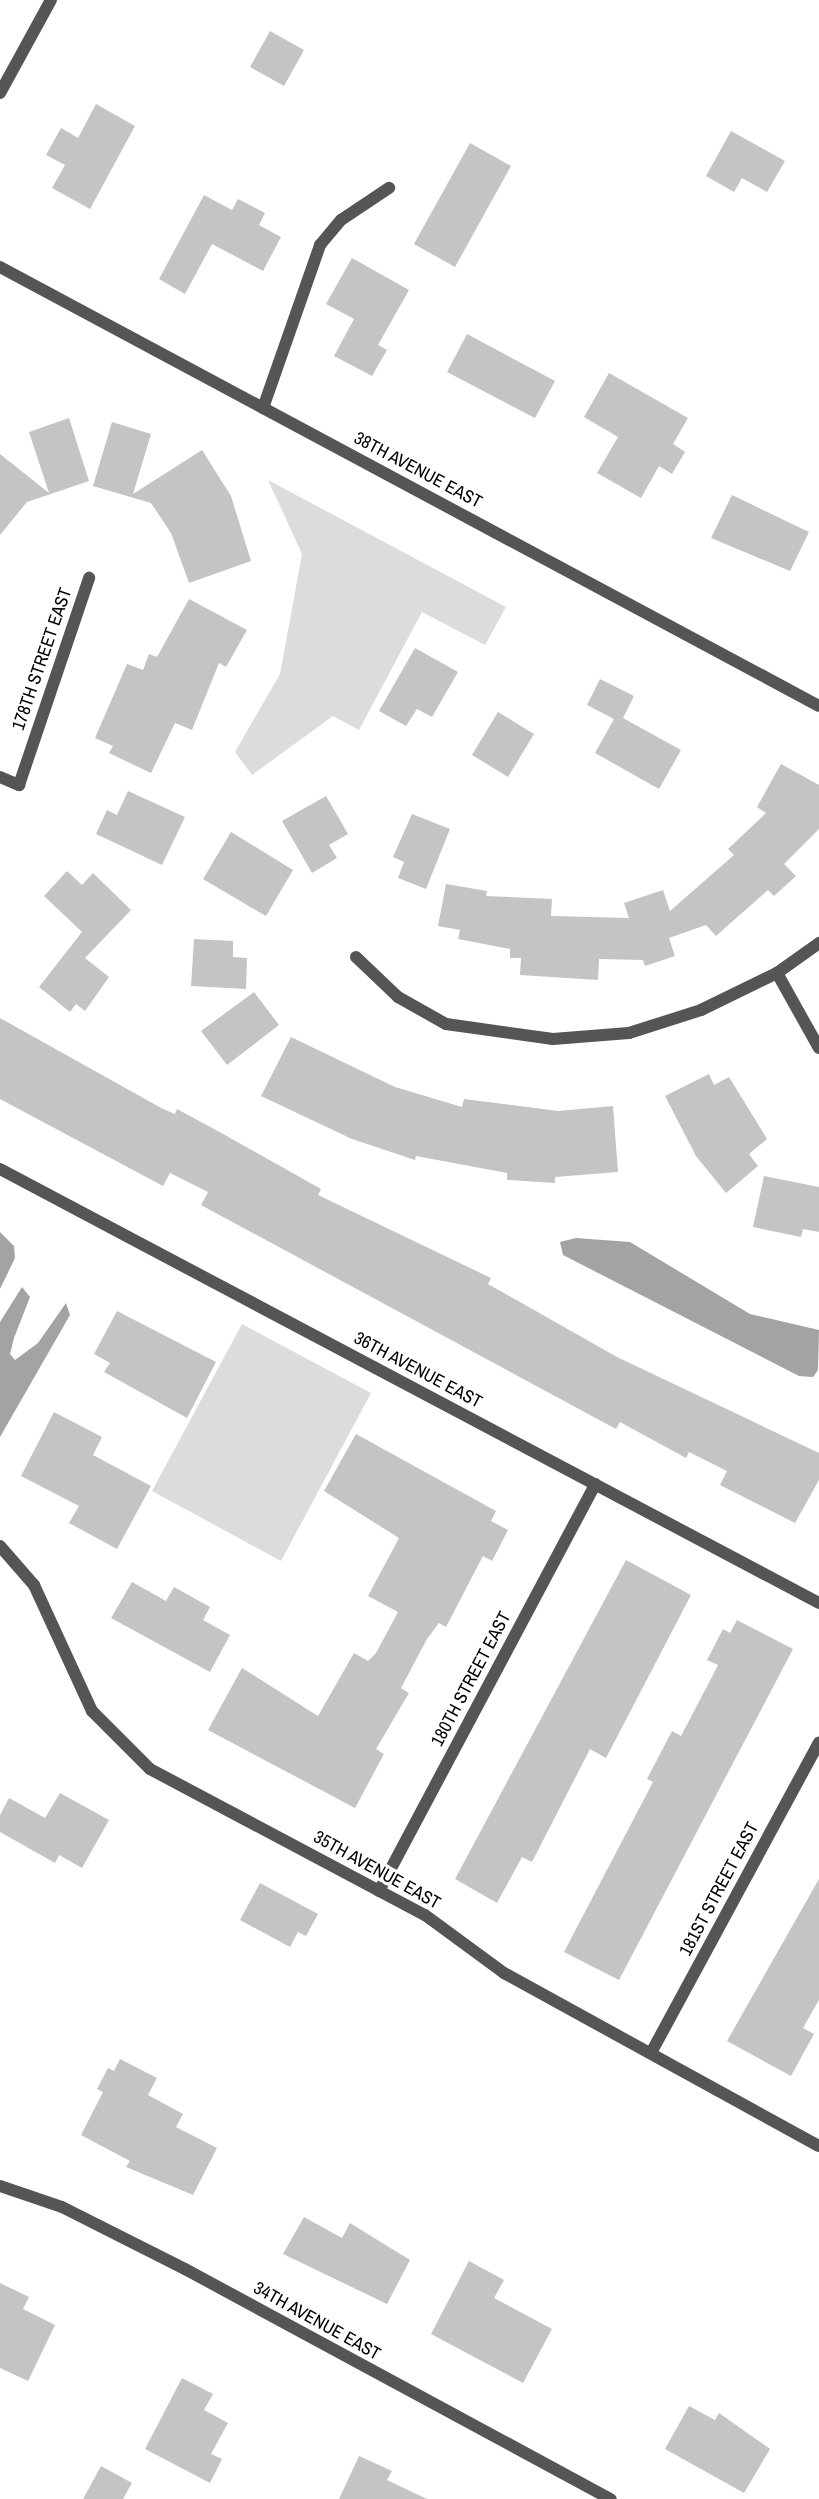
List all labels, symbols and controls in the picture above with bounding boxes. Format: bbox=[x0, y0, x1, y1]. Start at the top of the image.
street label: 38TH AVENUE EAST bbox=[350, 427, 486, 513]
street label: 178TH STREET EAST bbox=[7, 585, 77, 733]
street label: 36TH AVENUE EAST bbox=[350, 1327, 486, 1413]
street label: 180TH STREET EAST bbox=[426, 1608, 516, 1750]
street label: 181ST STREET EAST bbox=[675, 1818, 763, 1960]
street label: 35TH AVENUE EAST bbox=[309, 1826, 445, 1914]
street label: 34TH AVENUE EAST bbox=[249, 2277, 385, 2365]

